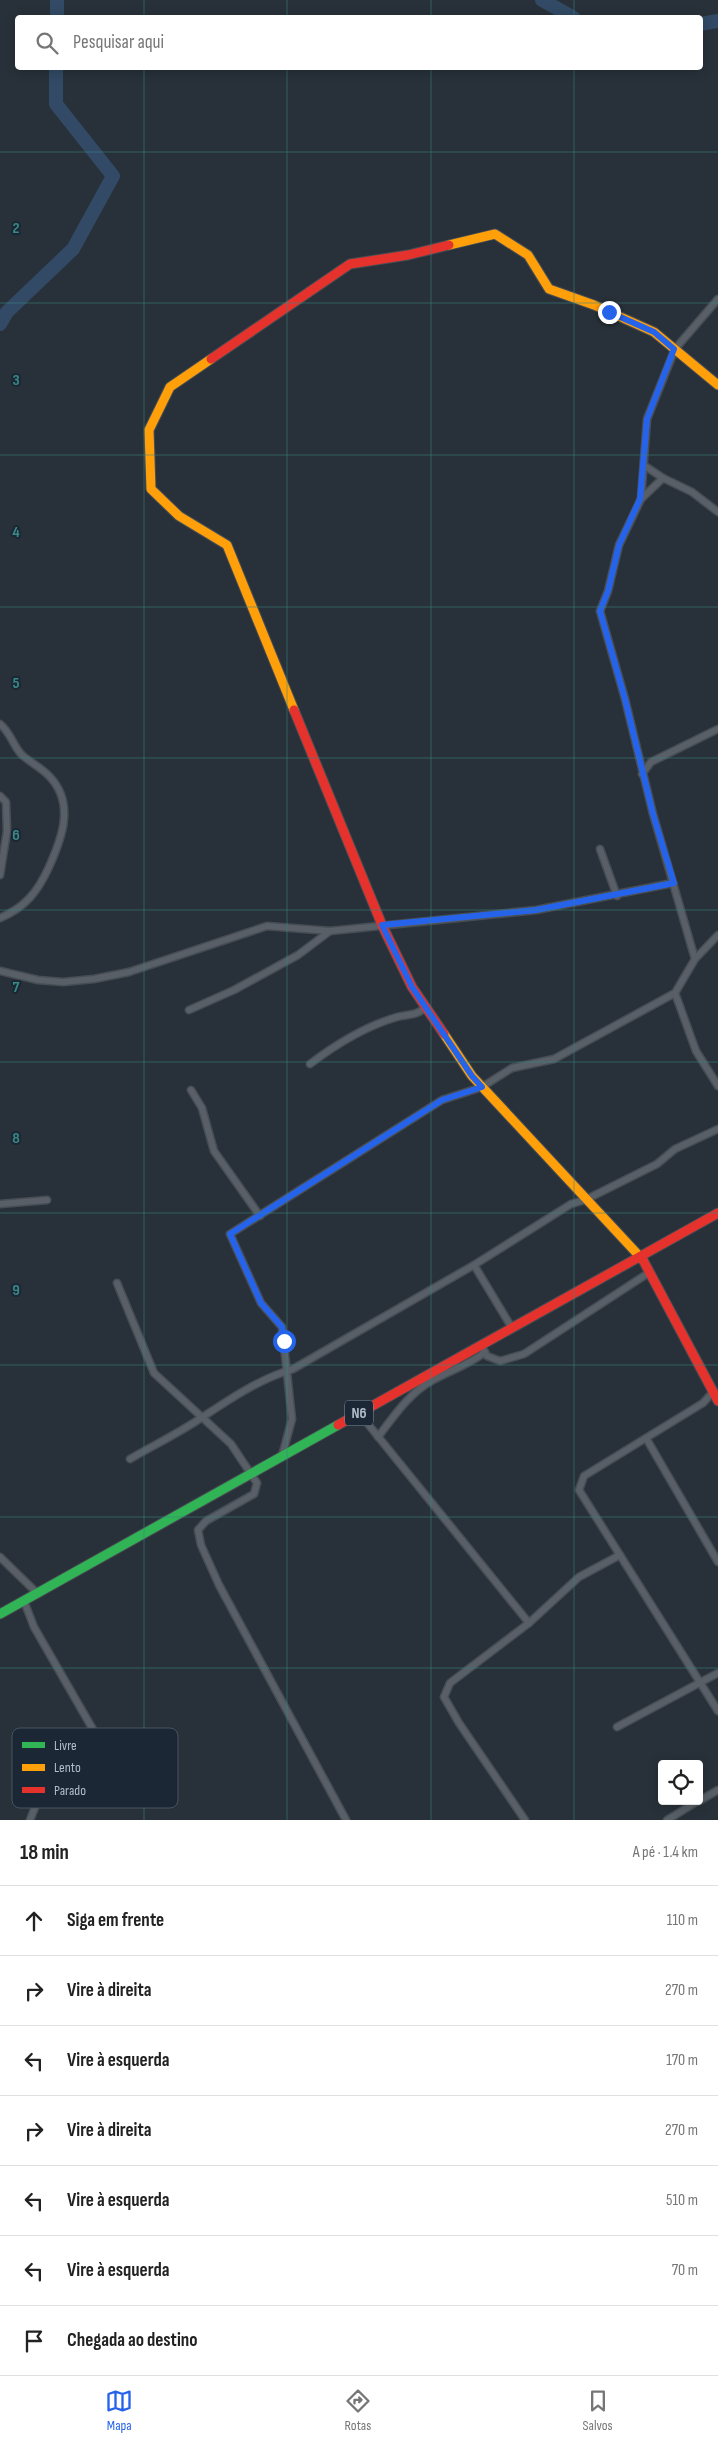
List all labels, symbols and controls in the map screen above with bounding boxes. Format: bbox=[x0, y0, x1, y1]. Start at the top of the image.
search box bbox=[15, 15, 703, 70]
icon: search bbox=[33, 29, 61, 57]
text: Pesquisar aqui bbox=[73, 31, 164, 54]
text: 2 bbox=[12, 219, 20, 238]
route end bbox=[598, 301, 621, 324]
text: 3 bbox=[12, 371, 20, 390]
text: 4 bbox=[12, 523, 20, 542]
text: 5 bbox=[12, 674, 20, 693]
text: 6 bbox=[12, 826, 20, 845]
text: 7 bbox=[13, 978, 20, 997]
text: 8 bbox=[12, 1129, 20, 1148]
text: 9 bbox=[12, 1281, 20, 1300]
route start bbox=[273, 1330, 296, 1353]
road number: N6 bbox=[345, 1400, 373, 1426]
legend bbox=[12, 1728, 178, 1808]
text: Livre bbox=[54, 1737, 77, 1754]
text: Lento bbox=[54, 1759, 81, 1776]
map controls bbox=[658, 1760, 703, 1805]
button: locate bbox=[658, 1760, 703, 1805]
text: Parado bbox=[54, 1782, 86, 1799]
text: 18 min bbox=[20, 1840, 69, 1865]
text: A pé · 1.4 km bbox=[633, 1843, 698, 1862]
icon: ahead bbox=[20, 1907, 48, 1935]
text: Siga em frente bbox=[67, 1909, 164, 1932]
text: 110 m bbox=[667, 1911, 698, 1930]
icon: right bbox=[20, 1977, 48, 2005]
text: Vire à direita bbox=[67, 1979, 151, 2002]
text: 270 m bbox=[665, 1981, 698, 2000]
icon: left bbox=[20, 2047, 48, 2075]
text: Vire à esquerda bbox=[67, 2049, 169, 2072]
text: 170 m bbox=[666, 2051, 698, 2070]
icon: right bbox=[20, 2117, 48, 2145]
text: Vire à direita bbox=[67, 2119, 151, 2142]
text: 270 m bbox=[665, 2121, 698, 2140]
icon: left bbox=[20, 2187, 48, 2215]
text: Vire à esquerda bbox=[67, 2189, 169, 2212]
text: 510 m bbox=[666, 2191, 698, 2210]
icon: left bbox=[20, 2257, 48, 2285]
text: Vire à esquerda bbox=[67, 2259, 169, 2282]
text: 70 m bbox=[672, 2261, 698, 2280]
icon: arrive bbox=[20, 2327, 48, 2355]
text: Chegada ao destino bbox=[67, 2329, 197, 2352]
tab: Mapa bbox=[105, 2387, 133, 2434]
tab: Rotas bbox=[344, 2387, 372, 2434]
tab: Salvos bbox=[583, 2387, 613, 2434]

